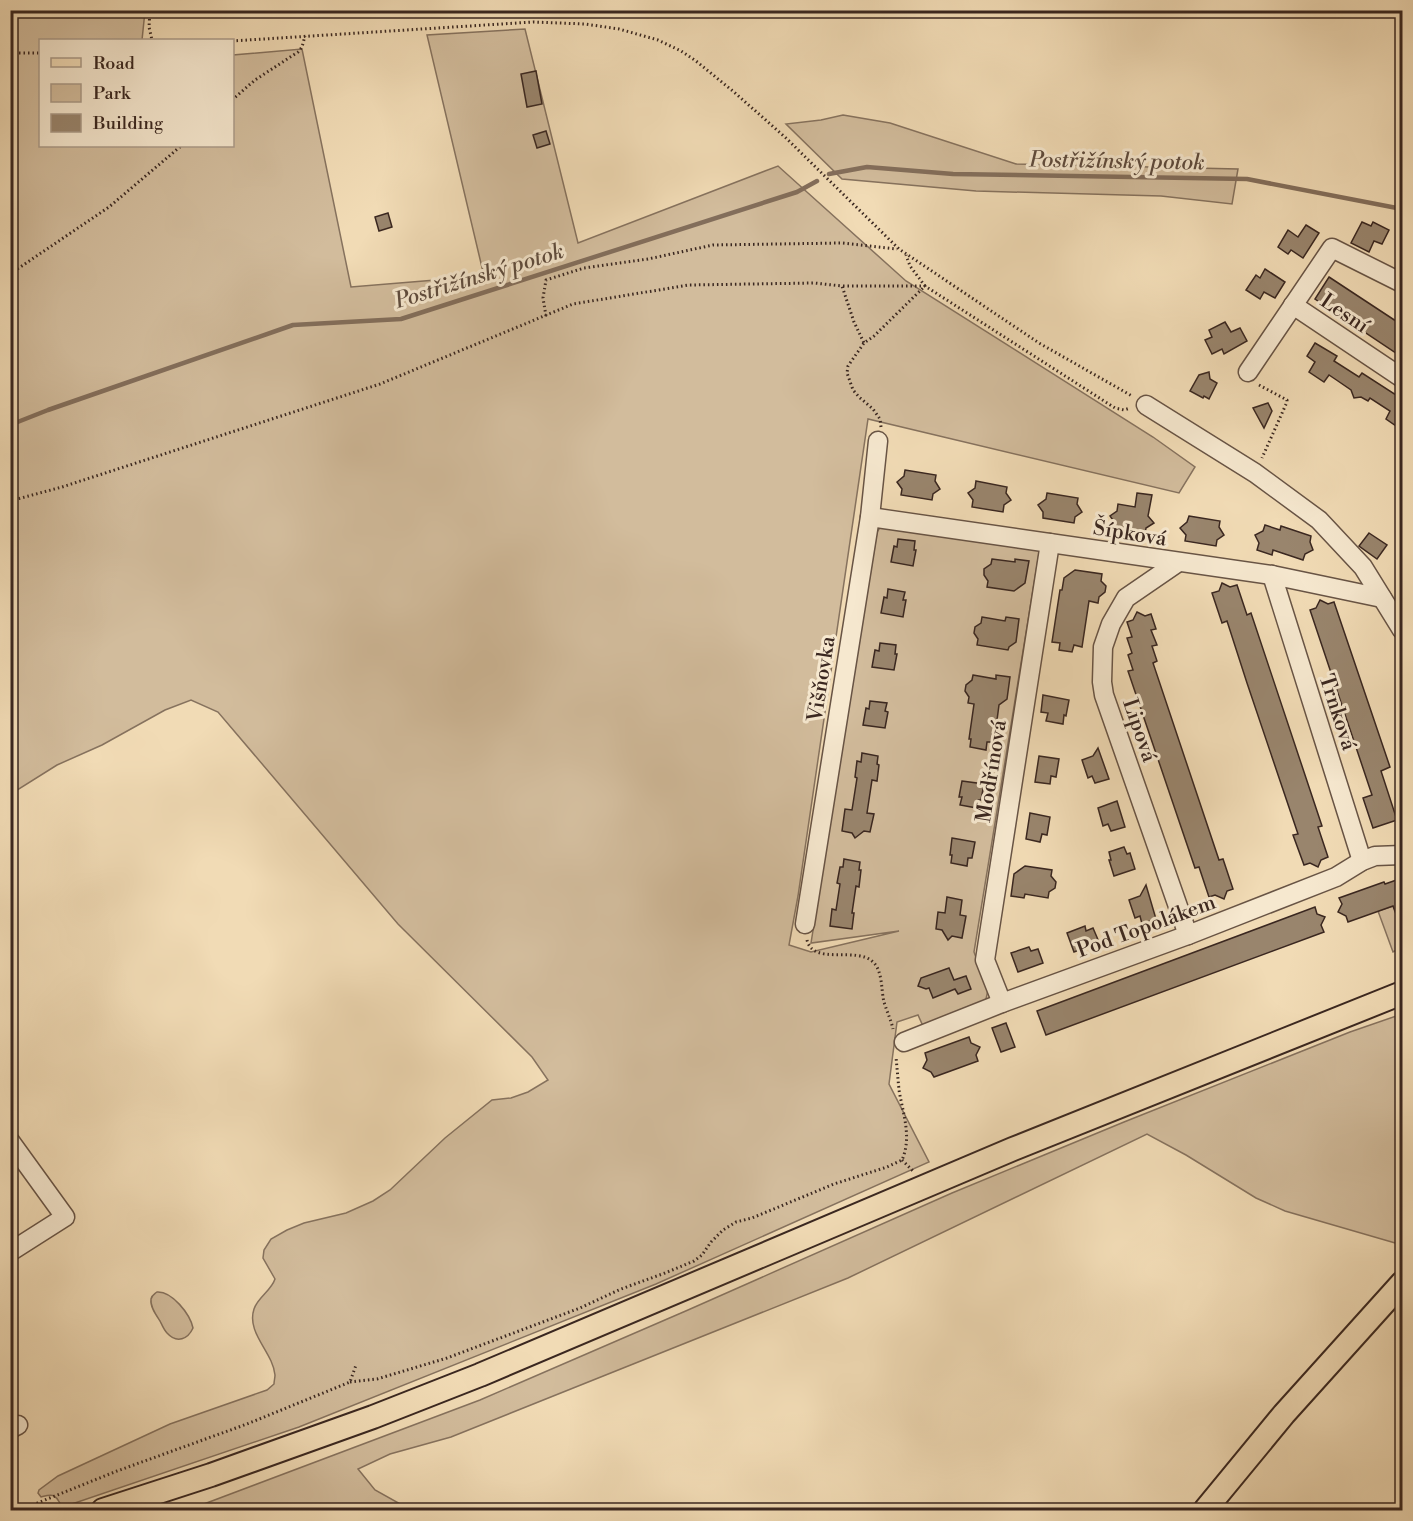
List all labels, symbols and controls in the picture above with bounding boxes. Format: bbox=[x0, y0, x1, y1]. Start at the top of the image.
legend bbox=[39, 39, 234, 147]
text: Road bbox=[93, 52, 136, 75]
text: Park bbox=[93, 82, 132, 105]
text: Building bbox=[92, 112, 164, 135]
water label: Postřižínský potok bbox=[1028, 146, 1205, 177]
water label: Postřižínský potok bbox=[391, 238, 567, 315]
street label: Lesní bbox=[1315, 288, 1375, 340]
street label: Šípková bbox=[1091, 512, 1169, 553]
street label: Višňovka bbox=[802, 634, 842, 725]
street label: Trnková bbox=[1312, 671, 1362, 754]
street label: Lipová bbox=[1116, 695, 1162, 766]
street label: Modřínová bbox=[971, 718, 1013, 824]
street label: Pod Topolákem bbox=[1073, 890, 1220, 964]

